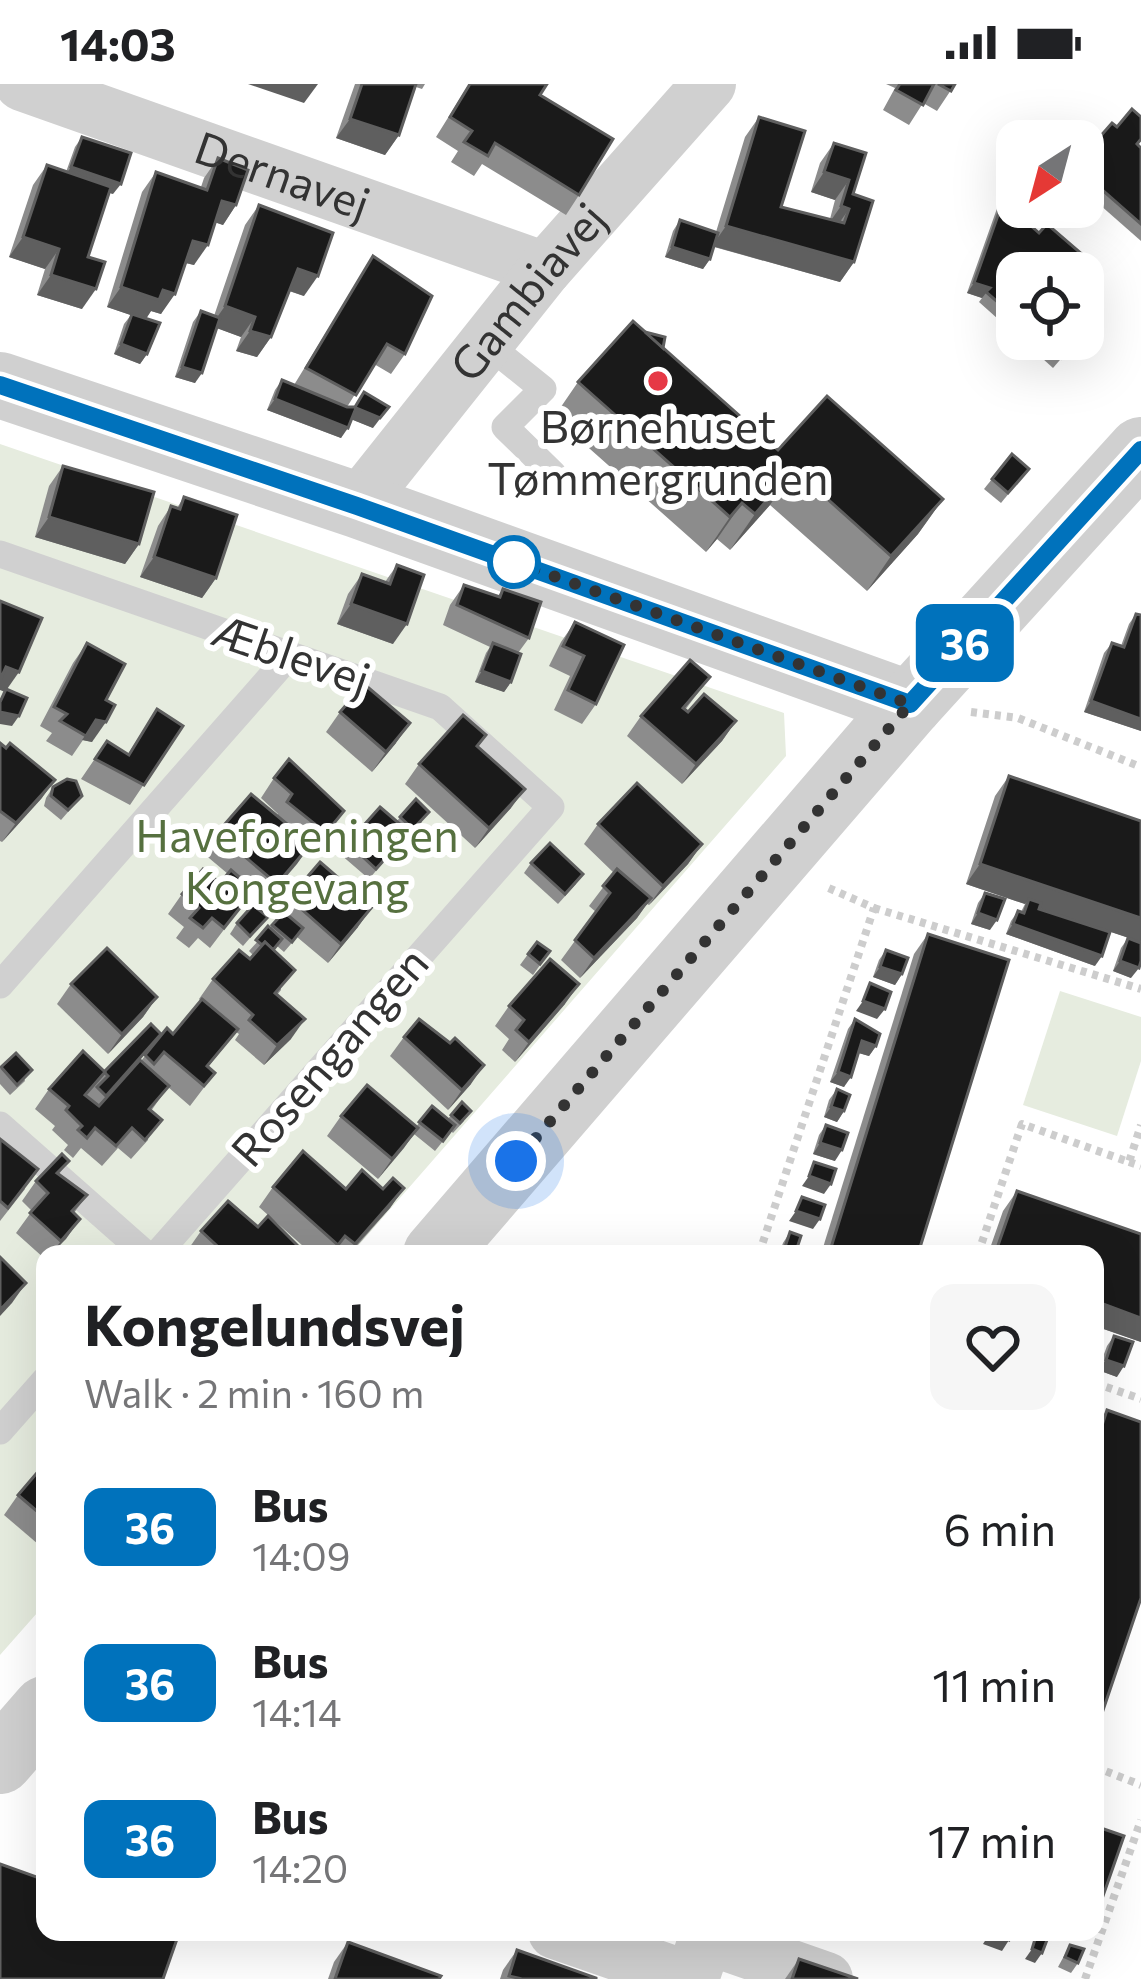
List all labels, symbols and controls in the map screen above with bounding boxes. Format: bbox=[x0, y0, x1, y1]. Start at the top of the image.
text: 14:03 bbox=[60, 15, 176, 70]
street label: Dernavej bbox=[188, 118, 378, 230]
north arrow bbox=[996, 120, 1104, 228]
map controls bbox=[996, 120, 1104, 360]
street label: Gambiavej bbox=[437, 190, 616, 391]
button: locate bbox=[996, 252, 1104, 360]
marker: Børnehuset Tømmergrunden bbox=[645, 368, 671, 394]
place label: Børnehuset Tømmergrunden bbox=[487, 397, 829, 504]
unlabelled marker bbox=[489, 537, 539, 587]
street label: Æblevej bbox=[206, 600, 378, 705]
line badge: 36 bbox=[911, 604, 1019, 682]
text: 36 bbox=[940, 617, 990, 669]
park label: Haveforeningen Kongevang bbox=[135, 806, 459, 913]
street label: Rosengangen bbox=[218, 935, 438, 1176]
your location bbox=[486, 1131, 546, 1191]
button: heart bbox=[930, 1284, 1056, 1410]
text: Kongelundsvej bbox=[84, 1288, 465, 1358]
text: Walk · 2 min · 160 m bbox=[84, 1368, 424, 1416]
text: Bus bbox=[252, 1476, 328, 1531]
text: 6 min bbox=[943, 1500, 1056, 1555]
text: 36 bbox=[125, 1501, 175, 1553]
text: 14:09 bbox=[252, 1531, 350, 1579]
text: Bus bbox=[252, 1632, 328, 1687]
text: 11 min bbox=[932, 1656, 1056, 1711]
text: 36 bbox=[125, 1657, 175, 1709]
text: 14:14 bbox=[252, 1687, 341, 1735]
text: Bus bbox=[252, 1788, 328, 1843]
text: 17 min bbox=[928, 1812, 1056, 1867]
text: 36 bbox=[125, 1813, 175, 1865]
text: 14:20 bbox=[252, 1843, 348, 1891]

